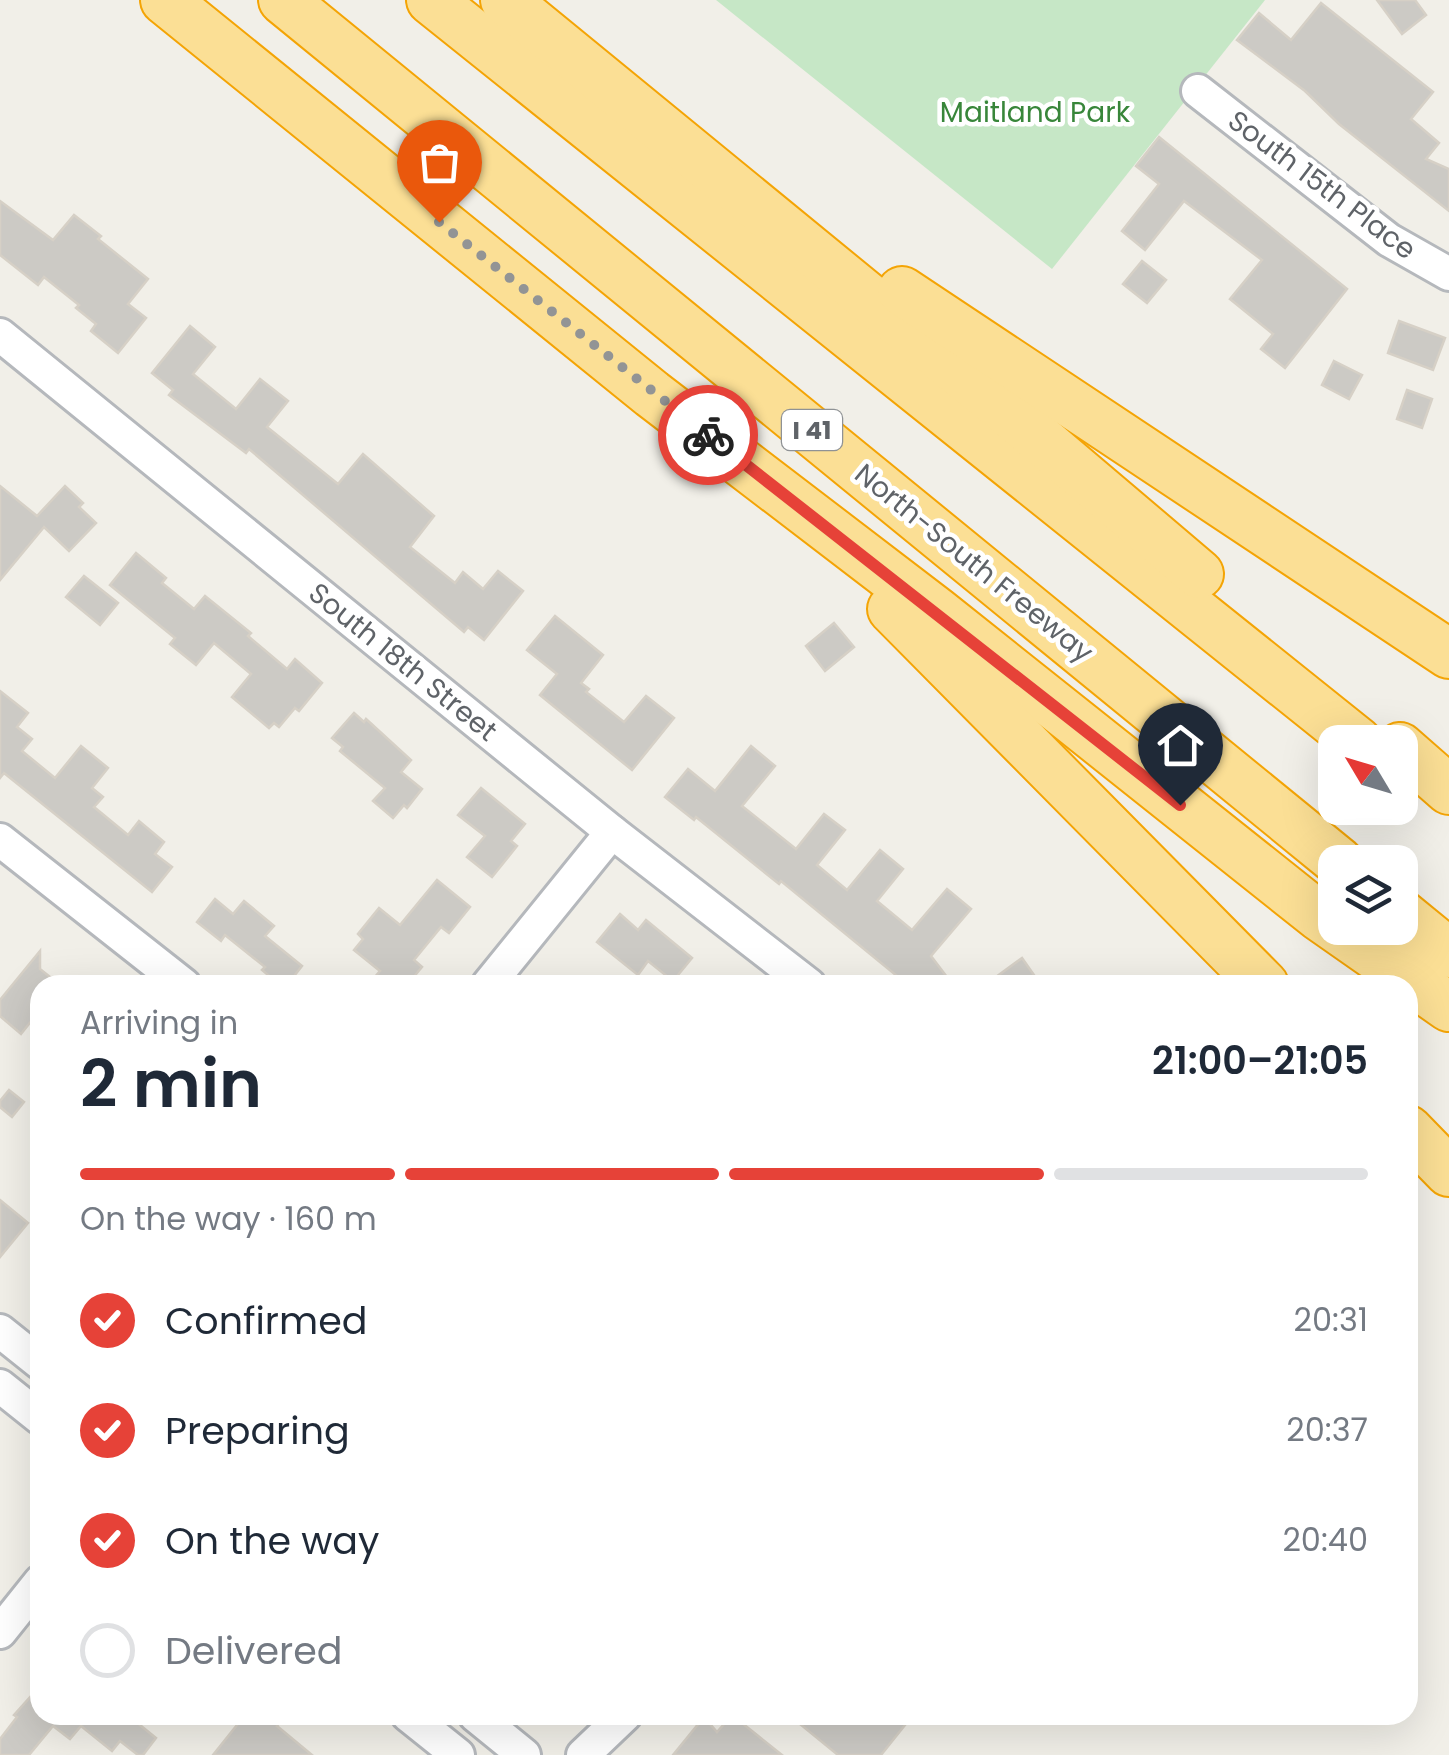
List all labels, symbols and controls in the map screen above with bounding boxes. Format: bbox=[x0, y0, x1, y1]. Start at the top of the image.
park label: Maitland Park bbox=[940, 93, 1131, 132]
street label: South 15th Place bbox=[1220, 101, 1424, 269]
pin bbox=[397, 120, 482, 223]
icon: bag bbox=[412, 135, 467, 190]
courier bbox=[658, 385, 758, 485]
icon: bike bbox=[681, 408, 736, 463]
road number: I 41 bbox=[782, 410, 842, 450]
street label: North-South Freeway bbox=[847, 455, 1102, 672]
street label: South 18th Street bbox=[301, 574, 505, 750]
pin bbox=[1138, 703, 1223, 806]
icon: home bbox=[1153, 718, 1208, 773]
north arrow bbox=[1318, 725, 1418, 825]
map controls bbox=[1318, 725, 1418, 945]
button: layers bbox=[1318, 845, 1418, 945]
text: Arriving in bbox=[80, 1000, 238, 1045]
text: 21:00–21:05 bbox=[1152, 1034, 1368, 1087]
text: 2 min bbox=[80, 1039, 262, 1130]
text: On the way · 160 m bbox=[80, 1196, 377, 1241]
icon: check bbox=[80, 1293, 135, 1348]
text: Confirmed bbox=[165, 1294, 367, 1347]
text: 20:31 bbox=[1294, 1297, 1368, 1342]
icon: check bbox=[80, 1403, 135, 1458]
text: Preparing bbox=[165, 1404, 350, 1457]
text: 20:37 bbox=[1286, 1407, 1368, 1452]
icon: check bbox=[80, 1513, 135, 1568]
text: On the way bbox=[165, 1514, 379, 1567]
text: 20:40 bbox=[1282, 1517, 1368, 1562]
text: Delivered bbox=[165, 1624, 342, 1677]

